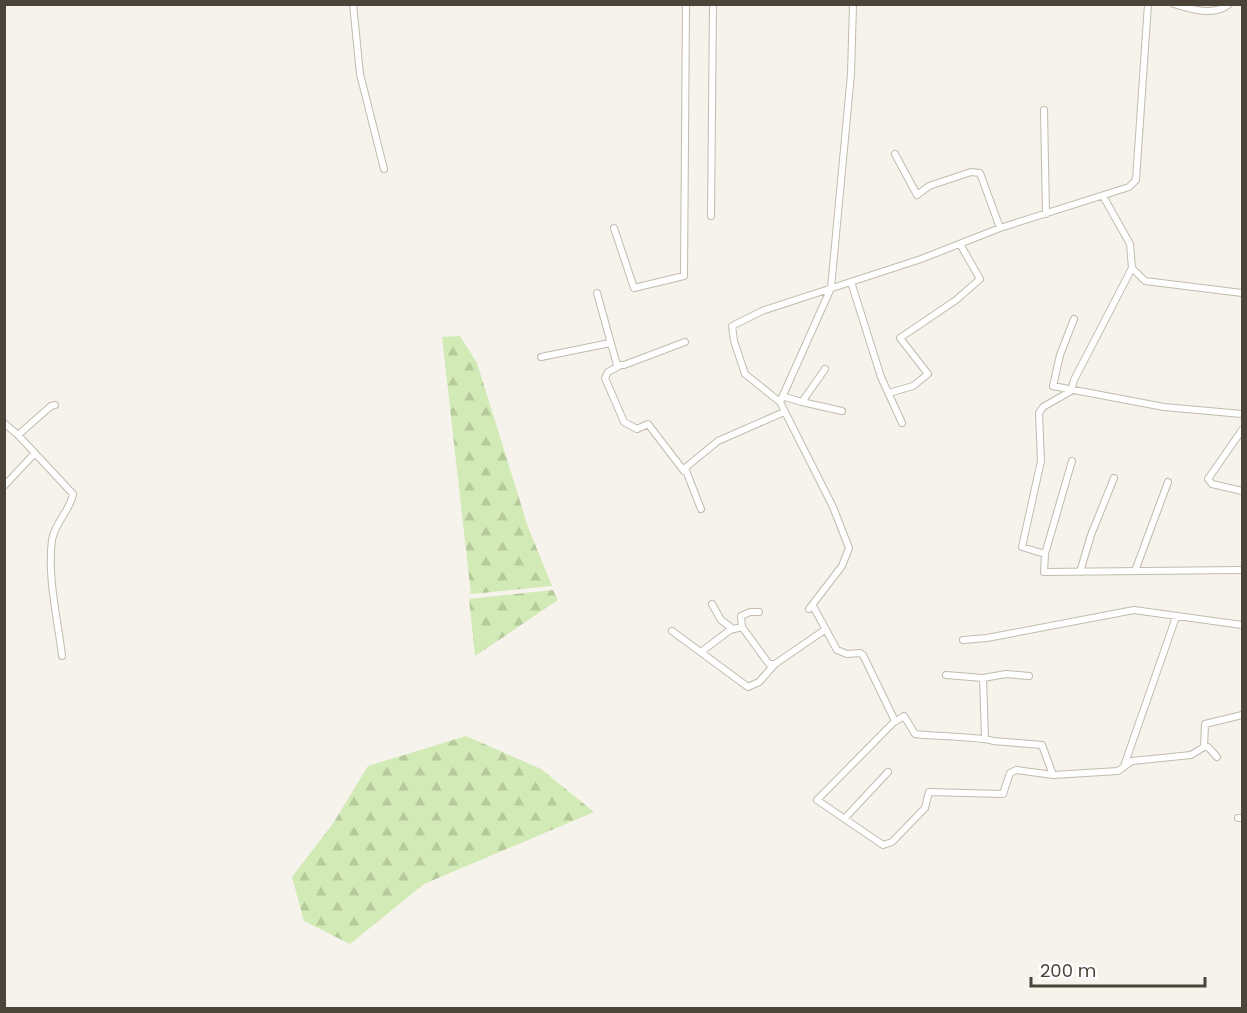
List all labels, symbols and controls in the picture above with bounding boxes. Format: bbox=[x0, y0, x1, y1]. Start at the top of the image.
scale bar bbox=[1031, 950, 1205, 988]
text: 200 m bbox=[1040, 958, 1096, 983]

